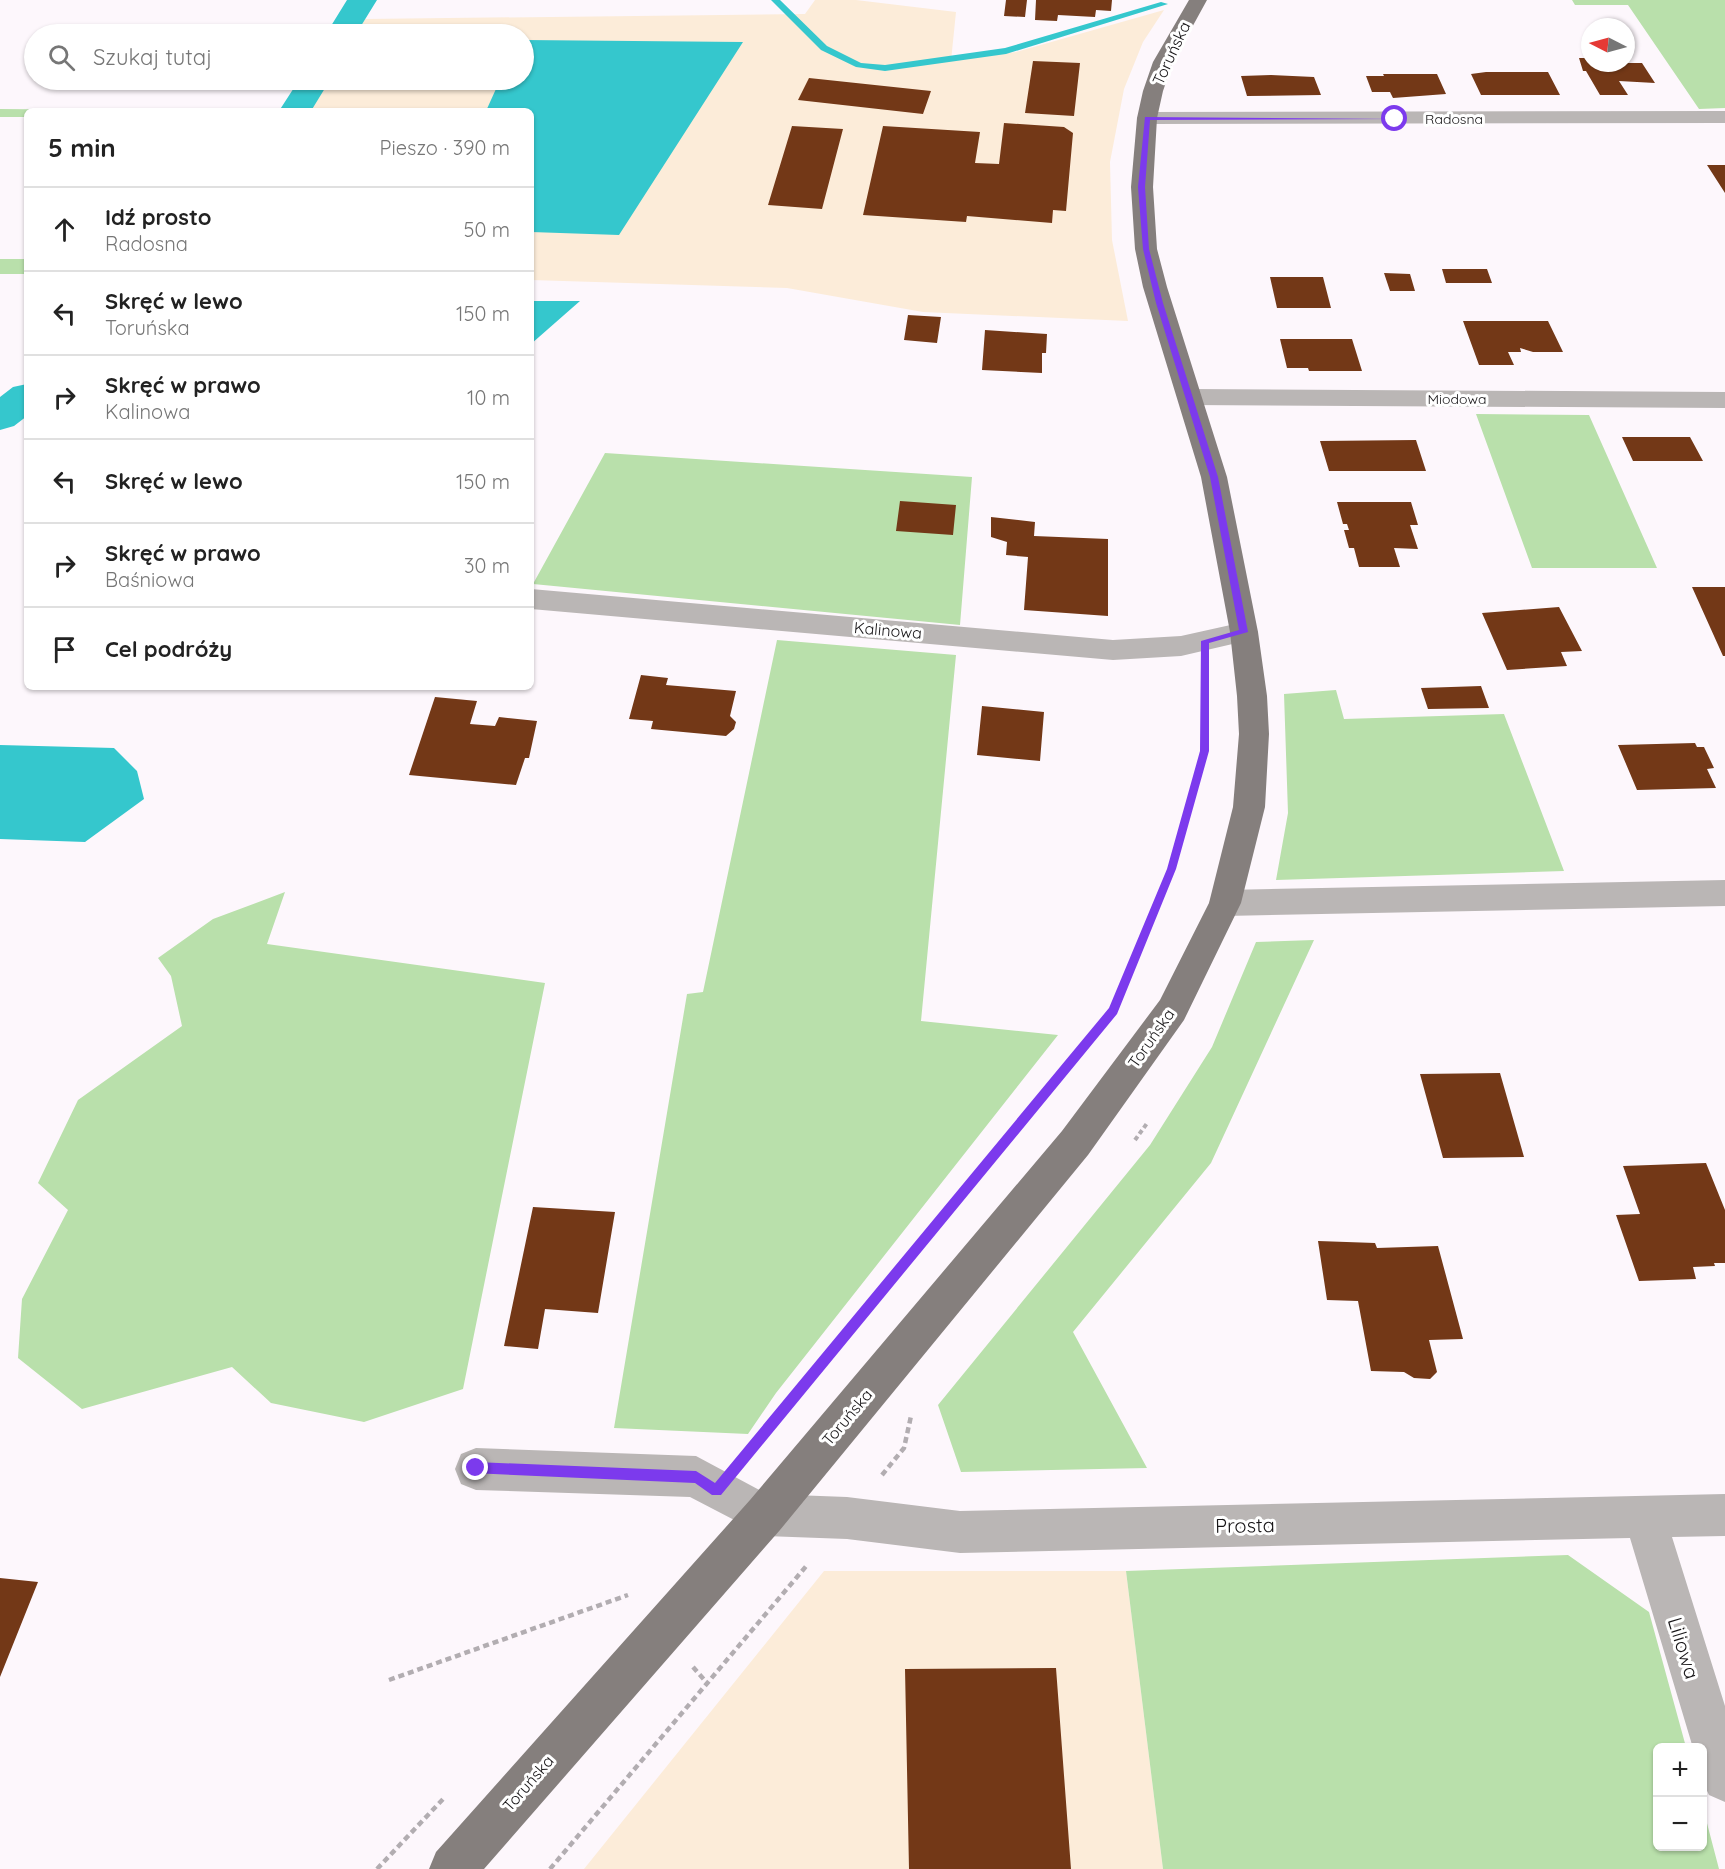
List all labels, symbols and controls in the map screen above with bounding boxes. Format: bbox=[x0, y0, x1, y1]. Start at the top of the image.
street label: Toruńska bbox=[1148, 18, 1194, 88]
north arrow bbox=[1581, 18, 1635, 72]
search box bbox=[24, 24, 534, 90]
icon: search bbox=[45, 41, 78, 74]
text: Szukaj tutaj bbox=[93, 43, 212, 71]
route start bbox=[1381, 105, 1407, 131]
street label: Radosna bbox=[1425, 110, 1483, 128]
text: 5 min bbox=[48, 131, 116, 164]
text: Pieszo · 390 m bbox=[380, 135, 510, 160]
text: Idź prosto bbox=[105, 203, 212, 231]
icon: ahead bbox=[48, 213, 81, 246]
text: 50 m bbox=[464, 217, 510, 242]
text: Radosna bbox=[105, 231, 188, 256]
text: Skręć w lewo bbox=[105, 287, 243, 315]
icon: left bbox=[48, 297, 81, 330]
text: 150 m bbox=[456, 301, 510, 326]
text: Toruńska bbox=[105, 315, 190, 340]
text: Skręć w prawo bbox=[105, 371, 261, 399]
icon: right bbox=[48, 381, 81, 414]
text: 10 m bbox=[467, 385, 510, 410]
street label: Miodowa bbox=[1427, 390, 1487, 408]
text: Kalinowa bbox=[105, 399, 190, 424]
icon: left bbox=[48, 465, 81, 498]
text: Skręć w lewo bbox=[105, 467, 243, 495]
text: 150 m bbox=[456, 469, 510, 494]
text: Skręć w prawo bbox=[105, 539, 261, 567]
icon: right bbox=[48, 549, 81, 582]
text: 30 m bbox=[464, 553, 510, 578]
text: Baśniowa bbox=[105, 567, 195, 592]
street label: Kalinowa bbox=[853, 617, 923, 643]
icon: arrive bbox=[48, 633, 81, 666]
text: Cel podróży bbox=[105, 635, 232, 663]
street label: Toruńska bbox=[1123, 1005, 1179, 1071]
street label: Toruńska bbox=[818, 1385, 876, 1449]
route end bbox=[462, 1454, 488, 1480]
street label: Prosta bbox=[1215, 1512, 1275, 1538]
street label: Liliowa bbox=[1663, 1614, 1705, 1682]
map controls bbox=[1653, 1743, 1707, 1851]
button: + bbox=[1653, 1743, 1707, 1797]
street label: Toruńska bbox=[498, 1751, 558, 1815]
button: − bbox=[1653, 1797, 1707, 1851]

